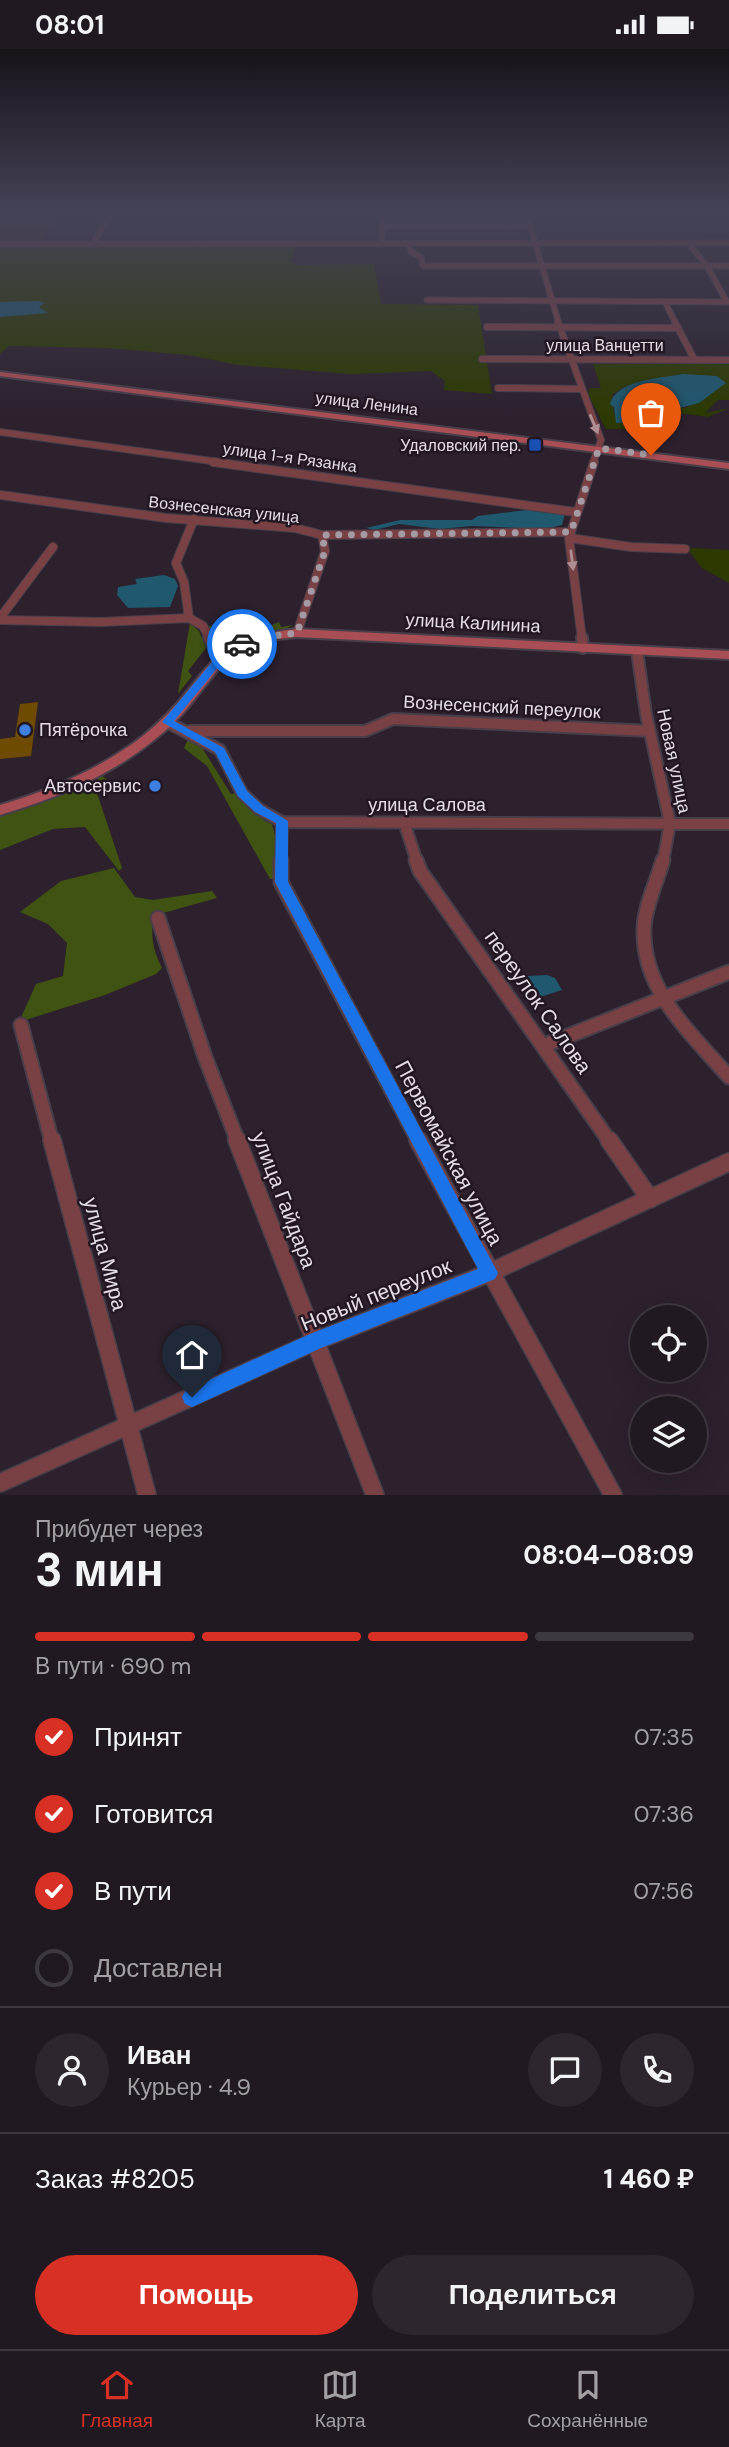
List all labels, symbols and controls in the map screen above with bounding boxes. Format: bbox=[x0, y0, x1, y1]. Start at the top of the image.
text: 08:01 bbox=[35, 8, 104, 42]
street label: улица Ванцетти bbox=[546, 335, 664, 356]
pin bbox=[621, 383, 681, 455]
street label: улица Ленина bbox=[314, 387, 420, 420]
icon: bag bbox=[632, 394, 670, 432]
one-way arrow bbox=[589, 414, 600, 435]
place label: Удаловский пер. bbox=[400, 435, 521, 456]
marker: Удаловский пер. bbox=[527, 437, 543, 453]
street label: улица 1-я Рязанка bbox=[222, 438, 358, 477]
street label: Вознесенская улица bbox=[148, 491, 300, 528]
one-way arrow bbox=[566, 549, 577, 571]
street label: улица Калинина bbox=[405, 607, 542, 639]
courier bbox=[207, 609, 277, 679]
icon: car bbox=[223, 625, 261, 663]
street label: Вознесенский переулок bbox=[403, 690, 601, 724]
street label: Новая улица bbox=[651, 706, 697, 816]
place label: Пятёрочка bbox=[39, 718, 128, 742]
marker: Пятёрочка bbox=[17, 722, 33, 738]
place label: Автосервис bbox=[44, 774, 141, 798]
marker: Автосервис bbox=[147, 778, 163, 794]
street label: улица Салова bbox=[368, 793, 487, 817]
street label: переулок Салова bbox=[478, 925, 598, 1080]
street label: Первомайская улица bbox=[388, 1056, 510, 1251]
street label: улица Гайдара bbox=[245, 1128, 323, 1273]
street label: улица Мира bbox=[76, 1194, 134, 1314]
street label: Новый переулок bbox=[297, 1252, 456, 1338]
map controls bbox=[630, 1305, 707, 1473]
button: locate bbox=[630, 1305, 707, 1382]
pin bbox=[162, 1325, 222, 1397]
icon: home bbox=[173, 1336, 211, 1374]
button: layers bbox=[630, 1396, 707, 1473]
text: Прибудет через bbox=[35, 1514, 203, 1544]
text: 08:04–08:09 bbox=[523, 1538, 694, 1572]
text: 3 мин bbox=[35, 1540, 164, 1600]
text: В пути · 690 m bbox=[35, 1651, 191, 1681]
icon: check bbox=[35, 1718, 73, 1756]
text: Принят bbox=[94, 1720, 182, 1754]
text: 07:35 bbox=[634, 1722, 694, 1752]
icon: check bbox=[35, 1795, 73, 1833]
text: Готовится bbox=[94, 1797, 213, 1831]
text: 07:36 bbox=[634, 1799, 694, 1829]
icon: check bbox=[35, 1872, 73, 1910]
text: В пути bbox=[94, 1874, 172, 1908]
text: 07:56 bbox=[633, 1876, 694, 1906]
text: Доставлен bbox=[94, 1951, 223, 1985]
button: person bbox=[35, 2033, 109, 2107]
button: chat bbox=[528, 2033, 602, 2107]
button: phone bbox=[620, 2033, 694, 2107]
text: Иван bbox=[127, 2038, 192, 2072]
text: Курьер · 4.9 bbox=[127, 2072, 251, 2102]
text: Заказ #8205 bbox=[35, 2162, 195, 2196]
text: 1 460 ₽ bbox=[604, 2162, 694, 2196]
button: Помощь bbox=[35, 2255, 358, 2335]
button: Поделиться bbox=[372, 2255, 694, 2335]
tab: Главная bbox=[81, 2366, 153, 2433]
tab: Карта bbox=[315, 2366, 366, 2433]
tab: Сохранённые bbox=[527, 2366, 648, 2433]

